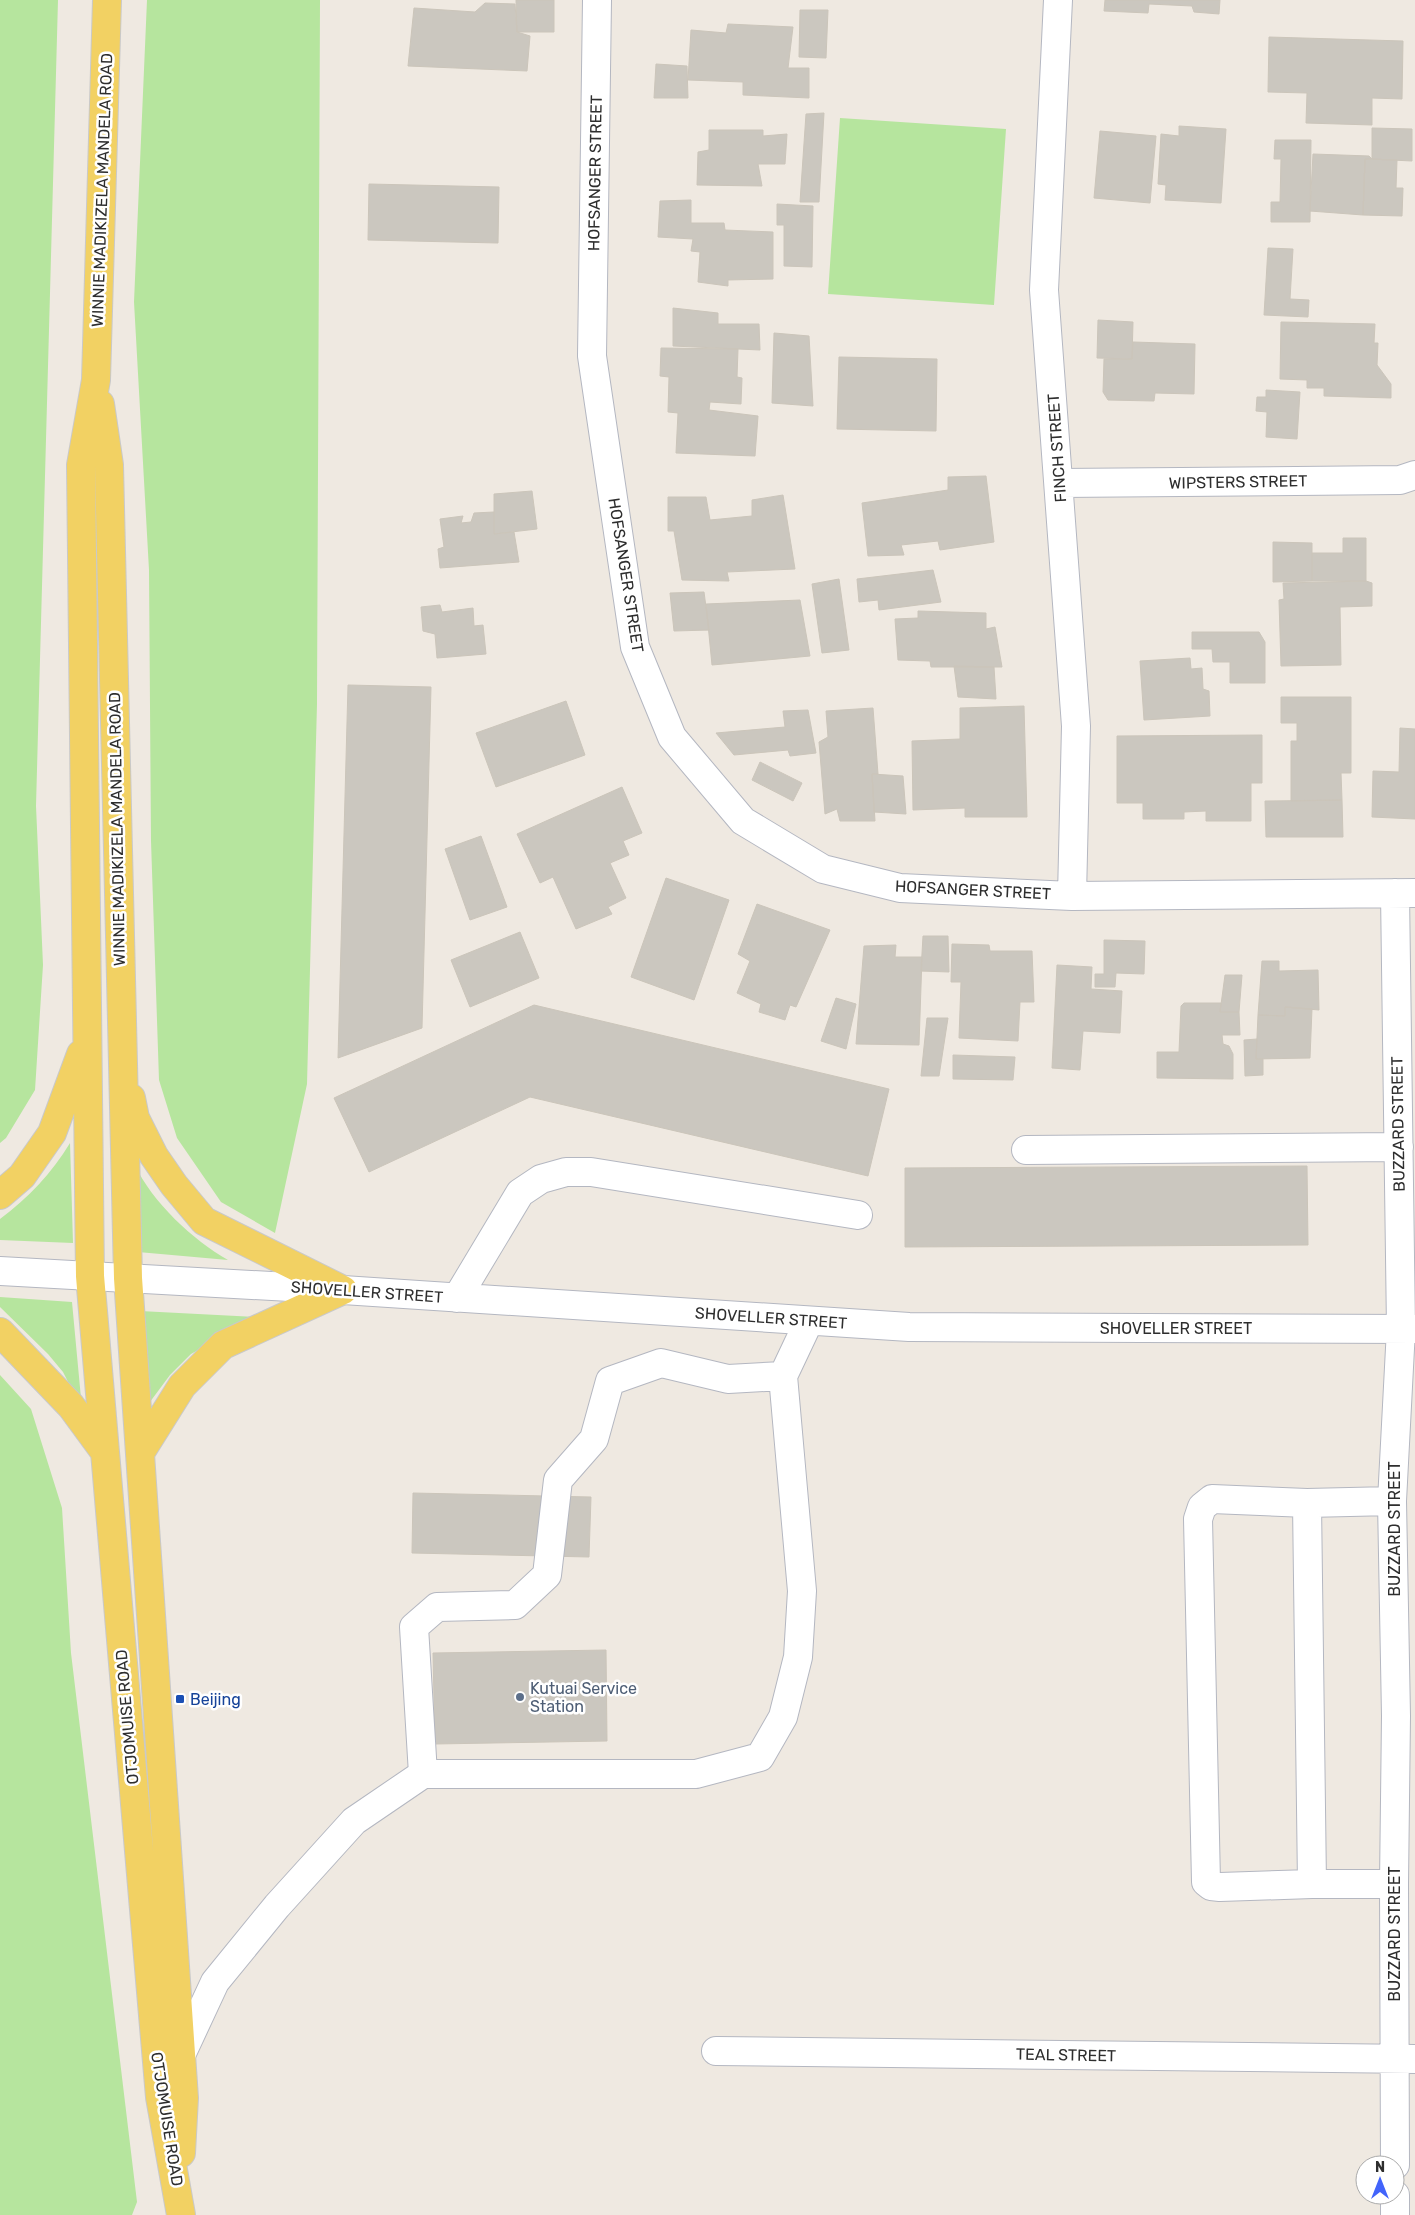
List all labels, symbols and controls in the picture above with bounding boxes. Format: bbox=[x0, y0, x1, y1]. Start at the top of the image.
street label: WINNIE MADIKIZELA MANDELA ROAD bbox=[88, 53, 116, 327]
street label: HOFSANGER STREET bbox=[584, 95, 606, 251]
street label: FINCH STREET bbox=[1044, 393, 1070, 503]
street label: WIPSTERS STREET bbox=[1168, 471, 1308, 493]
street label: HOFSANGER STREET bbox=[604, 496, 648, 654]
street label: WINNIE MADIKIZELA MANDELA ROAD bbox=[105, 692, 129, 966]
street label: HOFSANGER STREET bbox=[894, 876, 1052, 904]
street label: BUZZARD STREET bbox=[1387, 1056, 1409, 1192]
street label: SHOVELLER STREET bbox=[290, 1277, 444, 1307]
street label: SHOVELLER STREET bbox=[694, 1303, 848, 1333]
street label: SHOVELLER STREET bbox=[1100, 1319, 1252, 1338]
street label: BUZZARD STREET bbox=[1385, 1461, 1404, 1597]
street label: OTJOMUISE ROAD bbox=[112, 1649, 142, 1785]
place label: Kutuai Service Station bbox=[530, 1679, 637, 1716]
place label: Beijing bbox=[190, 1690, 241, 1709]
marker: Kutuai Service Station bbox=[514, 1691, 526, 1703]
marker: Beijing bbox=[174, 1693, 186, 1705]
street label: BUZZARD STREET bbox=[1385, 1866, 1404, 2002]
street label: TEAL STREET bbox=[1016, 2045, 1116, 2065]
street label: OTJOMUISE ROAD bbox=[147, 2051, 187, 2187]
north arrow bbox=[1355, 2155, 1405, 2205]
text: N bbox=[1375, 2159, 1385, 2176]

